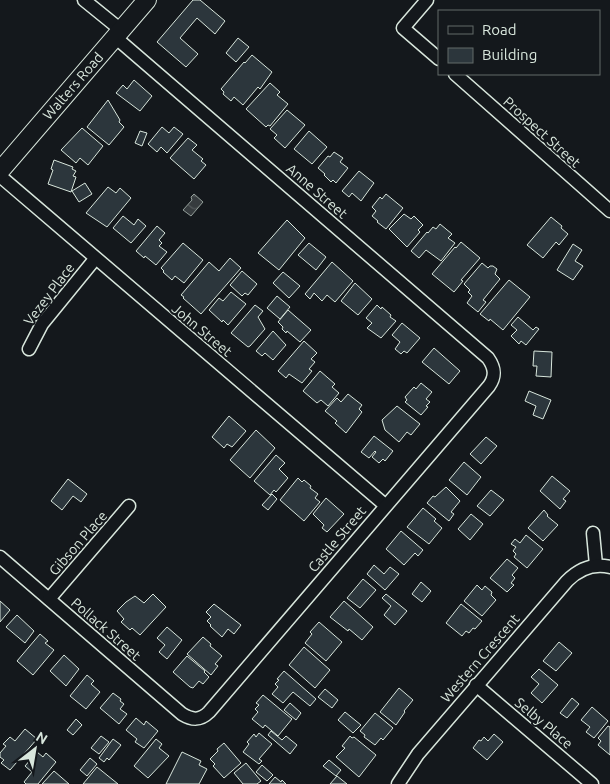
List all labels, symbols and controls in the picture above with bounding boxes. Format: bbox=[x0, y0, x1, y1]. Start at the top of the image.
legend bbox=[438, 10, 600, 75]
text: Road bbox=[482, 21, 517, 38]
text: Building bbox=[482, 46, 537, 63]
street label: Walters Road bbox=[40, 49, 106, 123]
street label: Prospect Street bbox=[500, 93, 584, 171]
street label: Anne Street bbox=[283, 160, 351, 222]
street label: Vezey Place bbox=[20, 260, 78, 328]
street label: John Street bbox=[169, 300, 236, 360]
street label: Castle Street bbox=[305, 502, 369, 575]
street label: Gibson Place bbox=[46, 508, 110, 578]
street label: Pollack Street bbox=[68, 594, 144, 664]
street label: Western Crescent bbox=[437, 610, 523, 705]
street label: Selby Place bbox=[512, 694, 576, 752]
north arrow bbox=[10, 724, 60, 774]
text: N bbox=[33, 728, 50, 747]

